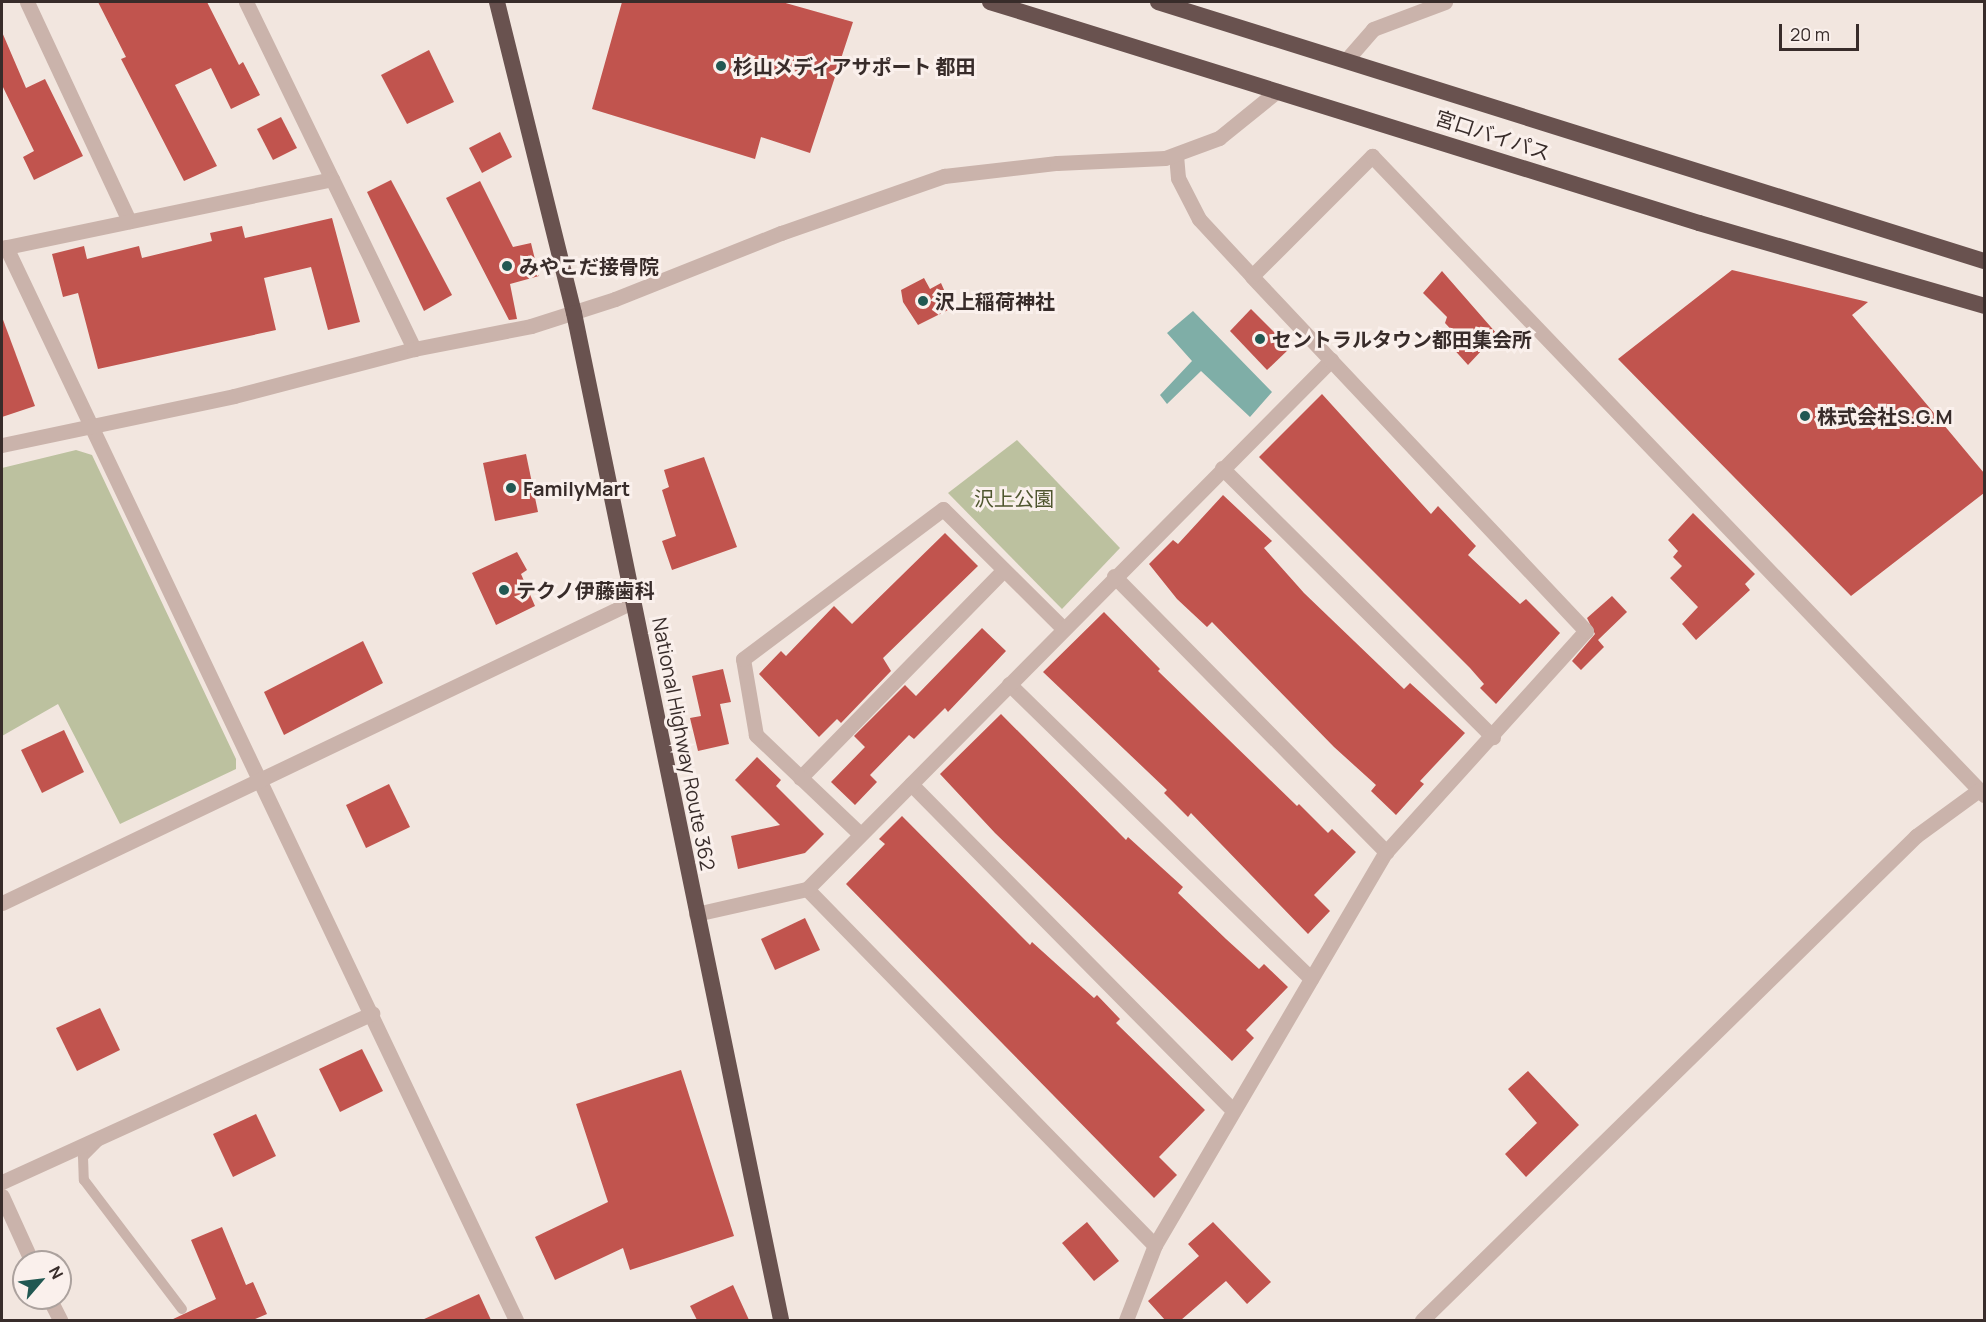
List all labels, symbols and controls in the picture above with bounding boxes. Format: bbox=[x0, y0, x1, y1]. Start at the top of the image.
scale bar bbox=[1782, 12, 1862, 50]
text: 20 m bbox=[1790, 22, 1830, 46]
place label: 杉山メディアサポート 都田 bbox=[733, 54, 977, 78]
marker: 杉山メディアサポート 都田 bbox=[714, 59, 728, 73]
street label: 宮口バイパス bbox=[1432, 105, 1554, 165]
place label: みやこだ接骨院 bbox=[519, 254, 659, 278]
marker: みやこだ接骨院 bbox=[500, 259, 514, 273]
place label: 沢上稲荷神社 bbox=[935, 289, 1055, 313]
marker: 沢上稲荷神社 bbox=[916, 294, 930, 308]
place label: セントラルタウン都田集会所 bbox=[1272, 327, 1532, 351]
marker: セントラルタウン都田集会所 bbox=[1253, 332, 1267, 346]
place label: 株式会社S.G.M bbox=[1817, 404, 1953, 428]
marker: 株式会社S.G.M bbox=[1798, 409, 1812, 423]
place label: FamilyMart bbox=[523, 476, 630, 500]
marker: FamilyMart bbox=[504, 481, 518, 495]
park label: 沢上公園 bbox=[974, 486, 1054, 510]
place label: テクノ伊藤歯科 bbox=[516, 578, 656, 602]
marker: テクノ伊藤歯科 bbox=[497, 583, 511, 597]
street label: National Highway Route 362 bbox=[648, 615, 720, 873]
north arrow bbox=[12, 1250, 72, 1310]
text: N bbox=[44, 1262, 69, 1283]

